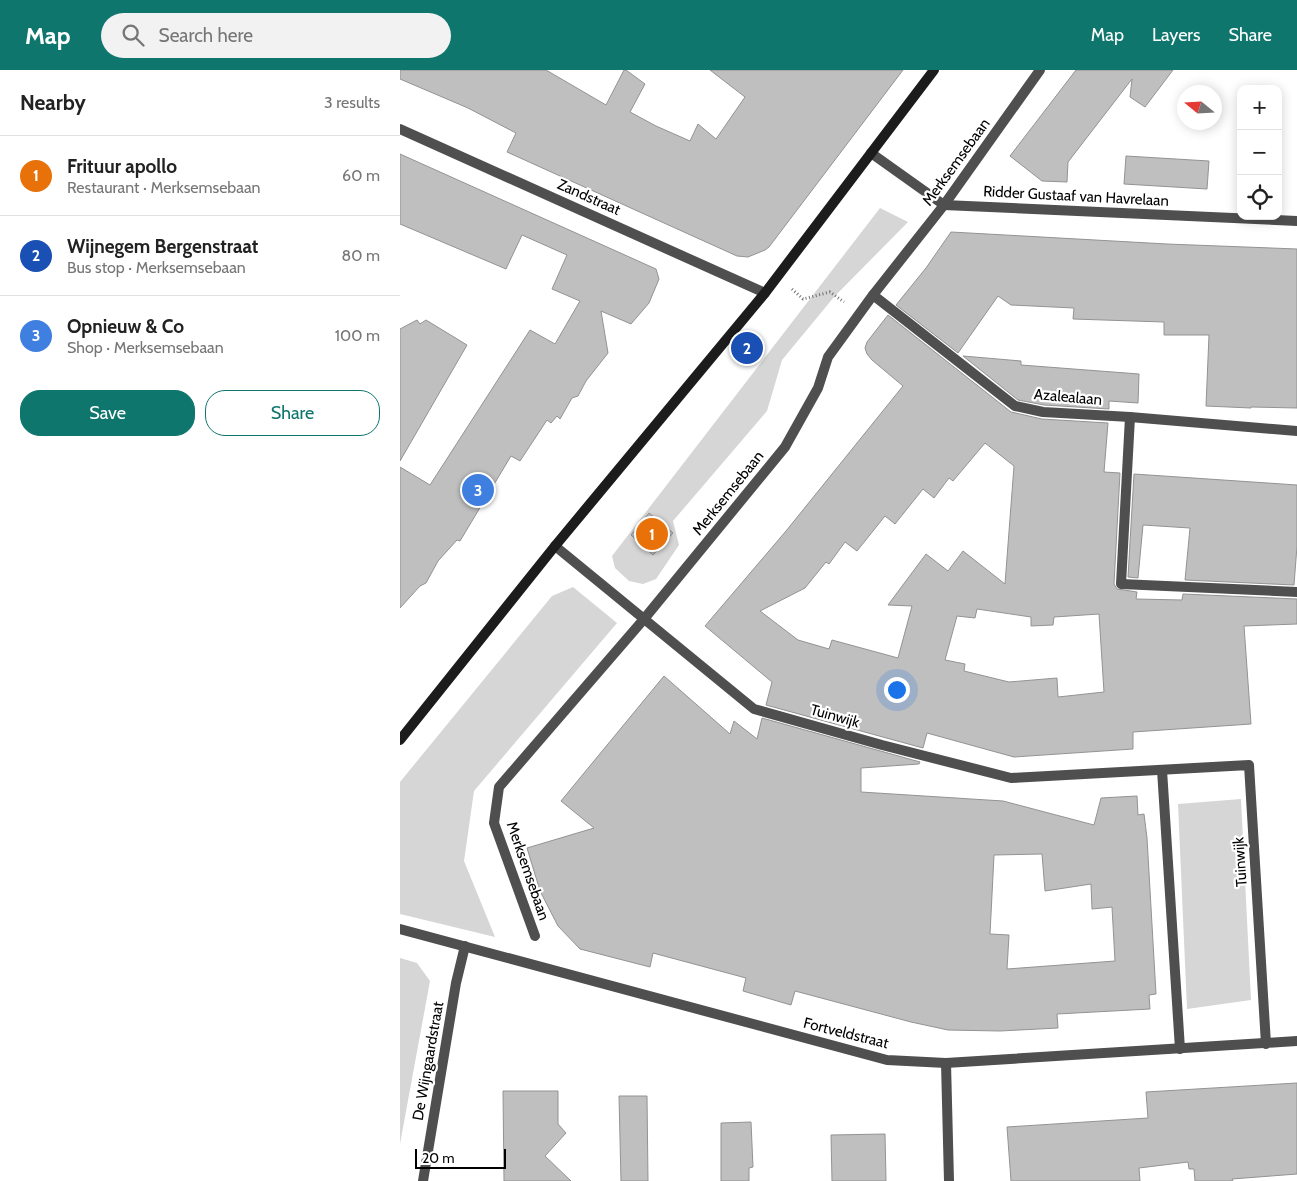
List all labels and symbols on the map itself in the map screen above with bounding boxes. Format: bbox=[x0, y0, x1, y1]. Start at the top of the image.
north arrow bbox=[1177, 85, 1222, 130]
street label: Merksemsebaan bbox=[918, 115, 994, 209]
street label: Zandstraat bbox=[555, 175, 623, 219]
street label: Ridder Gustaaf van Havrelaan bbox=[983, 182, 1169, 210]
pin: 2 bbox=[731, 329, 763, 367]
street label: Azalealaan bbox=[1033, 385, 1103, 409]
street label: Merksemsebaan bbox=[689, 447, 767, 539]
pin: 3 bbox=[462, 471, 494, 509]
pin: 1 bbox=[636, 515, 668, 553]
your location bbox=[884, 677, 910, 703]
street label: Tuinwijk bbox=[809, 700, 862, 732]
street label: Merksemsebaan bbox=[503, 819, 553, 923]
street label: Tuinwijk bbox=[1229, 836, 1251, 888]
street label: De Wijngaardstraat bbox=[409, 1000, 447, 1122]
street label: Fortveldstraat bbox=[802, 1014, 890, 1052]
scale bar bbox=[415, 1146, 506, 1169]

